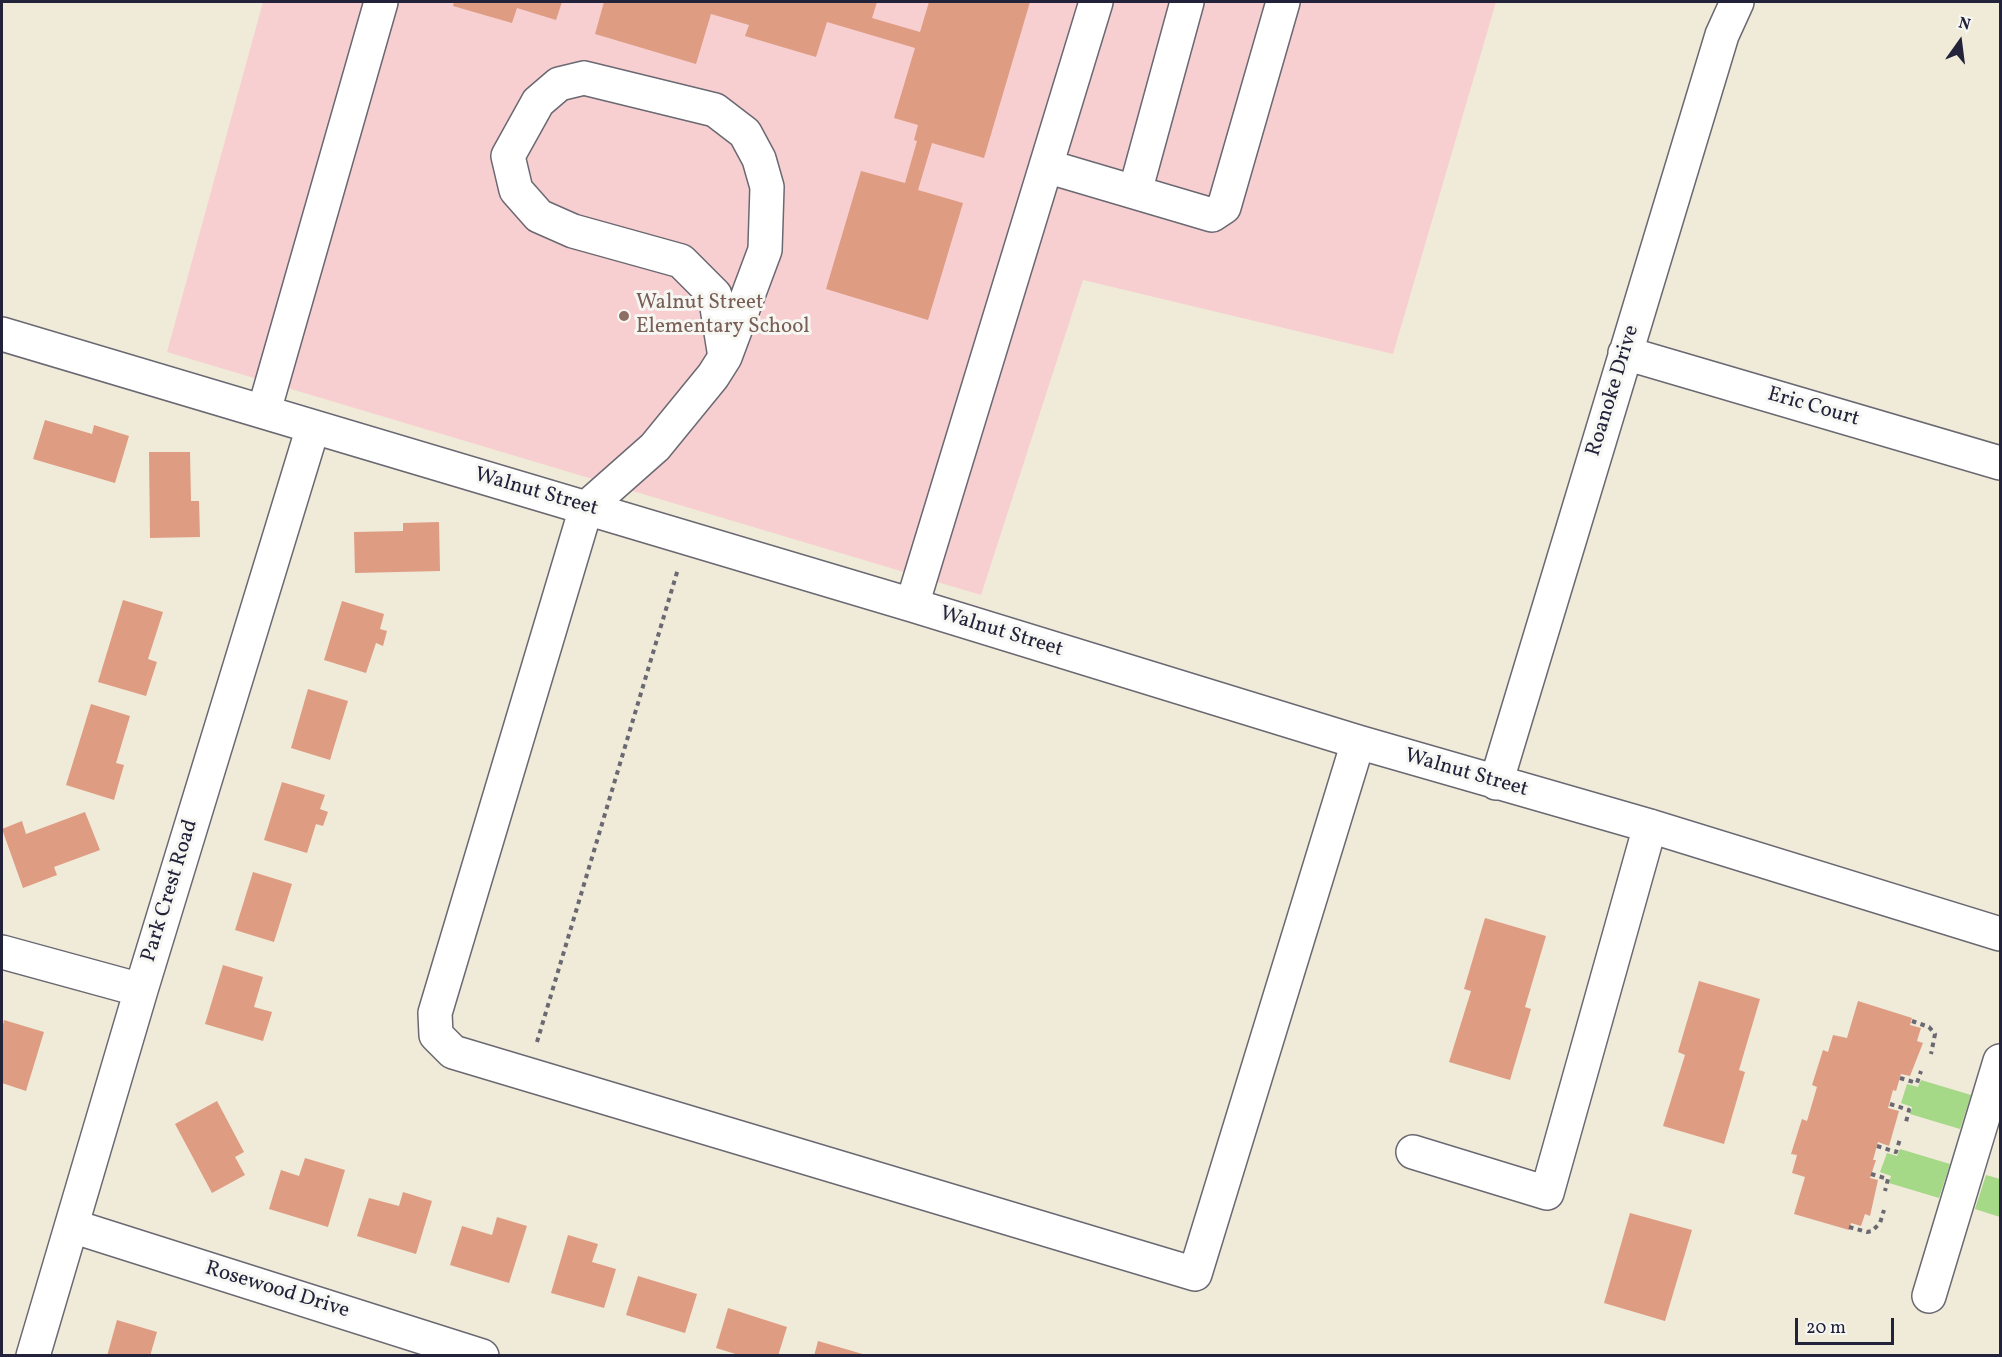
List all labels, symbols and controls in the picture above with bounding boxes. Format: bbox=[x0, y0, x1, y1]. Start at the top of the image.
north arrow bbox=[1930, 12, 1990, 72]
text: N bbox=[1956, 12, 1973, 37]
place label: Walnut Street Elementary School bbox=[636, 291, 810, 341]
marker: Walnut Street Elementary School bbox=[617, 309, 631, 323]
street label: Roanoke Drive bbox=[1582, 322, 1646, 460]
street label: Eric Court bbox=[1764, 383, 1862, 433]
street label: Walnut Street bbox=[471, 463, 601, 523]
street label: Walnut Street bbox=[936, 602, 1066, 664]
street label: Walnut Street bbox=[1401, 744, 1531, 804]
street label: Park Crest Road bbox=[137, 817, 205, 965]
street label: Rosewood Drive bbox=[202, 1257, 352, 1325]
scale bar bbox=[1798, 1306, 1897, 1344]
text: 20 m bbox=[1806, 1316, 1846, 1341]

